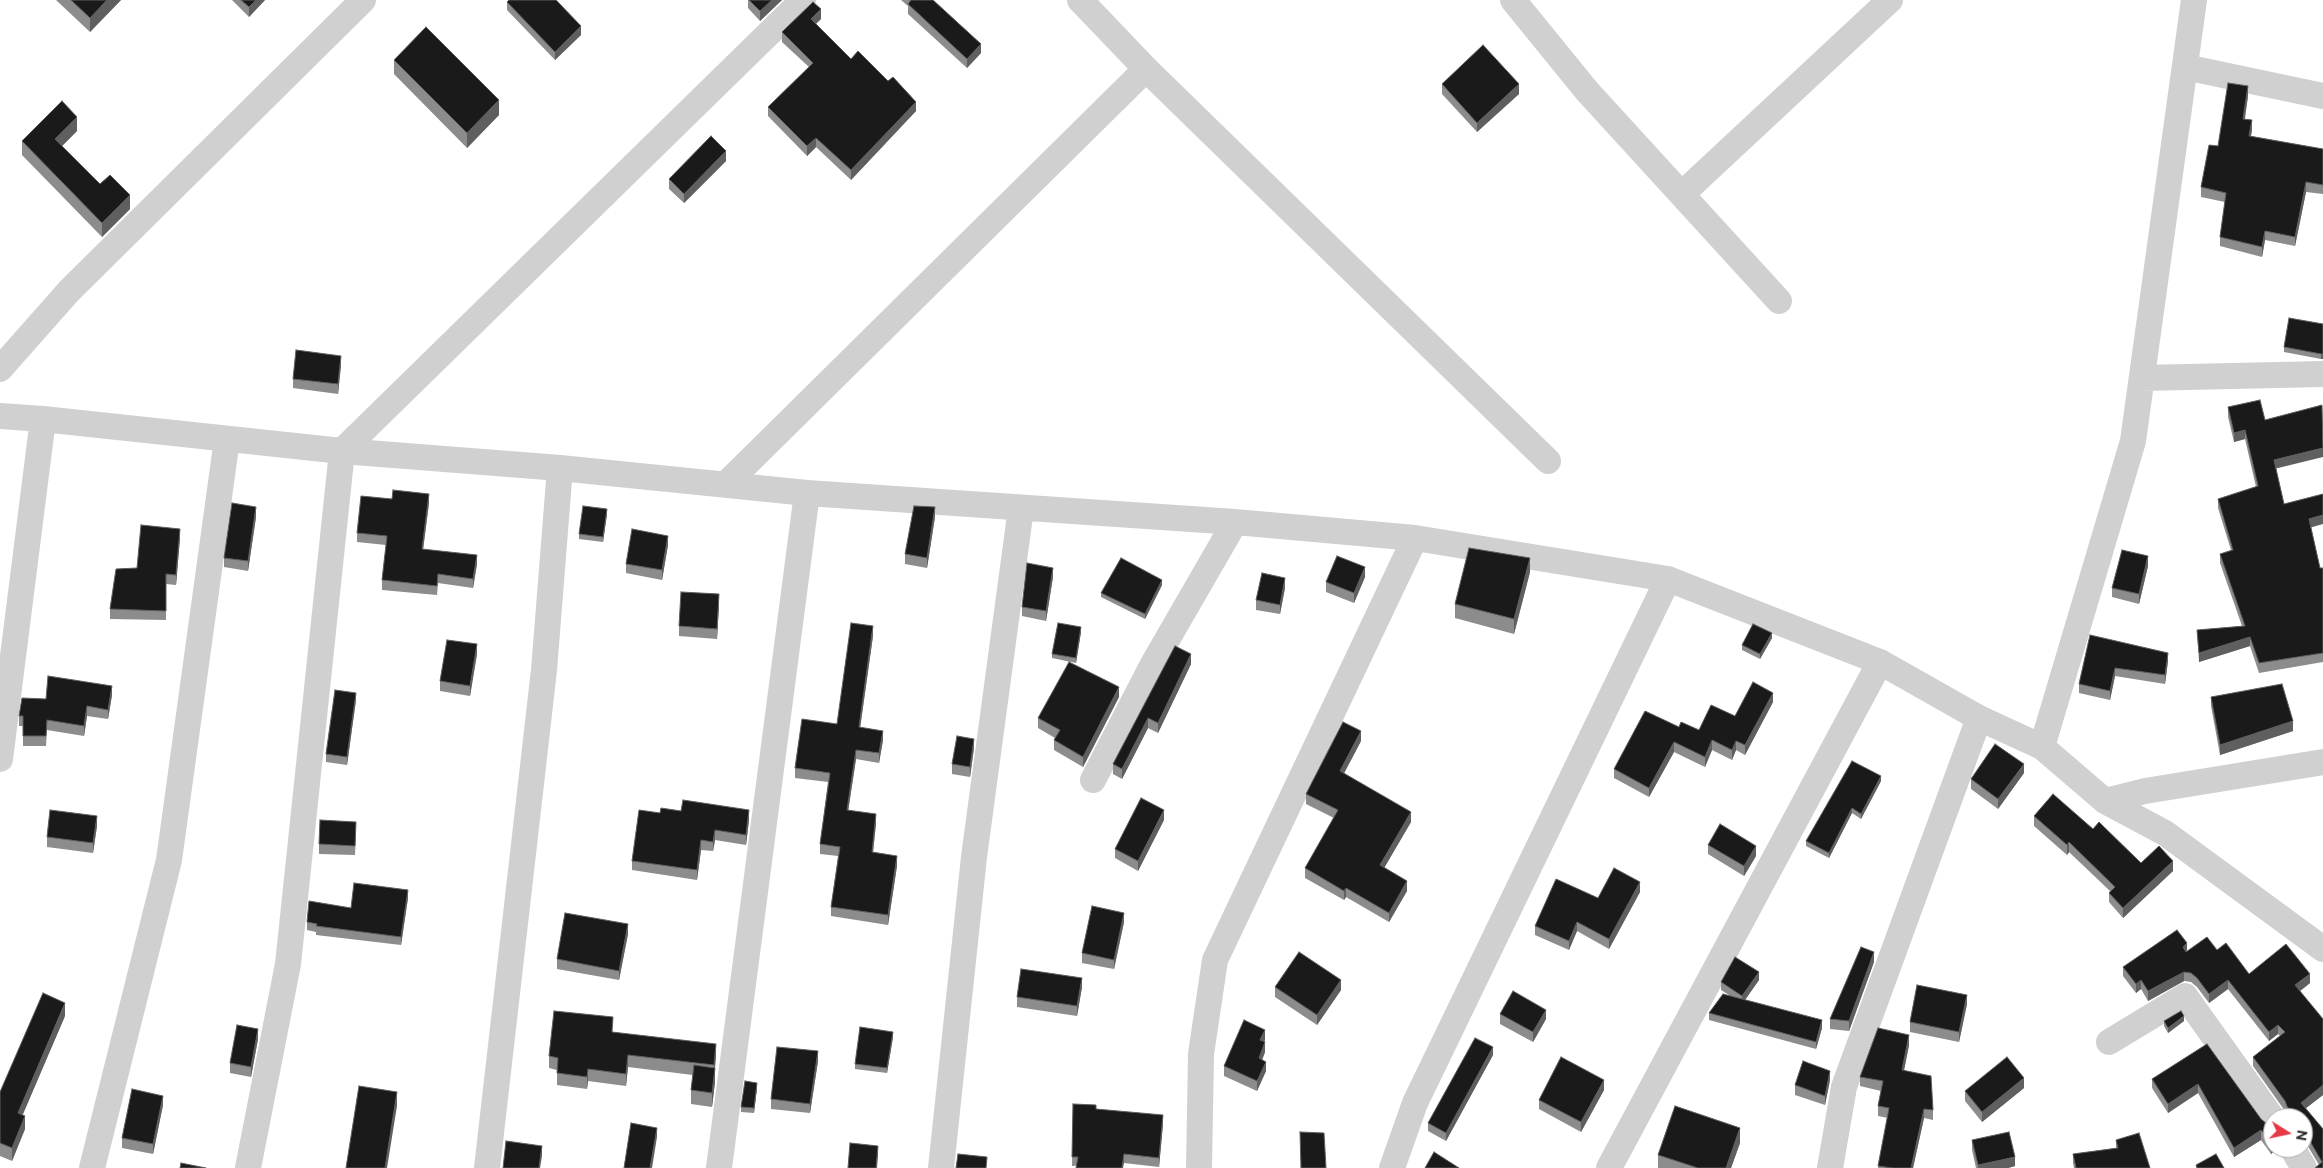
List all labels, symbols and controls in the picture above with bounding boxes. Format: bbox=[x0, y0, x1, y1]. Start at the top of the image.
north arrow bbox=[2263, 1108, 2313, 1158]
text: N bbox=[2293, 1129, 2312, 1142]

